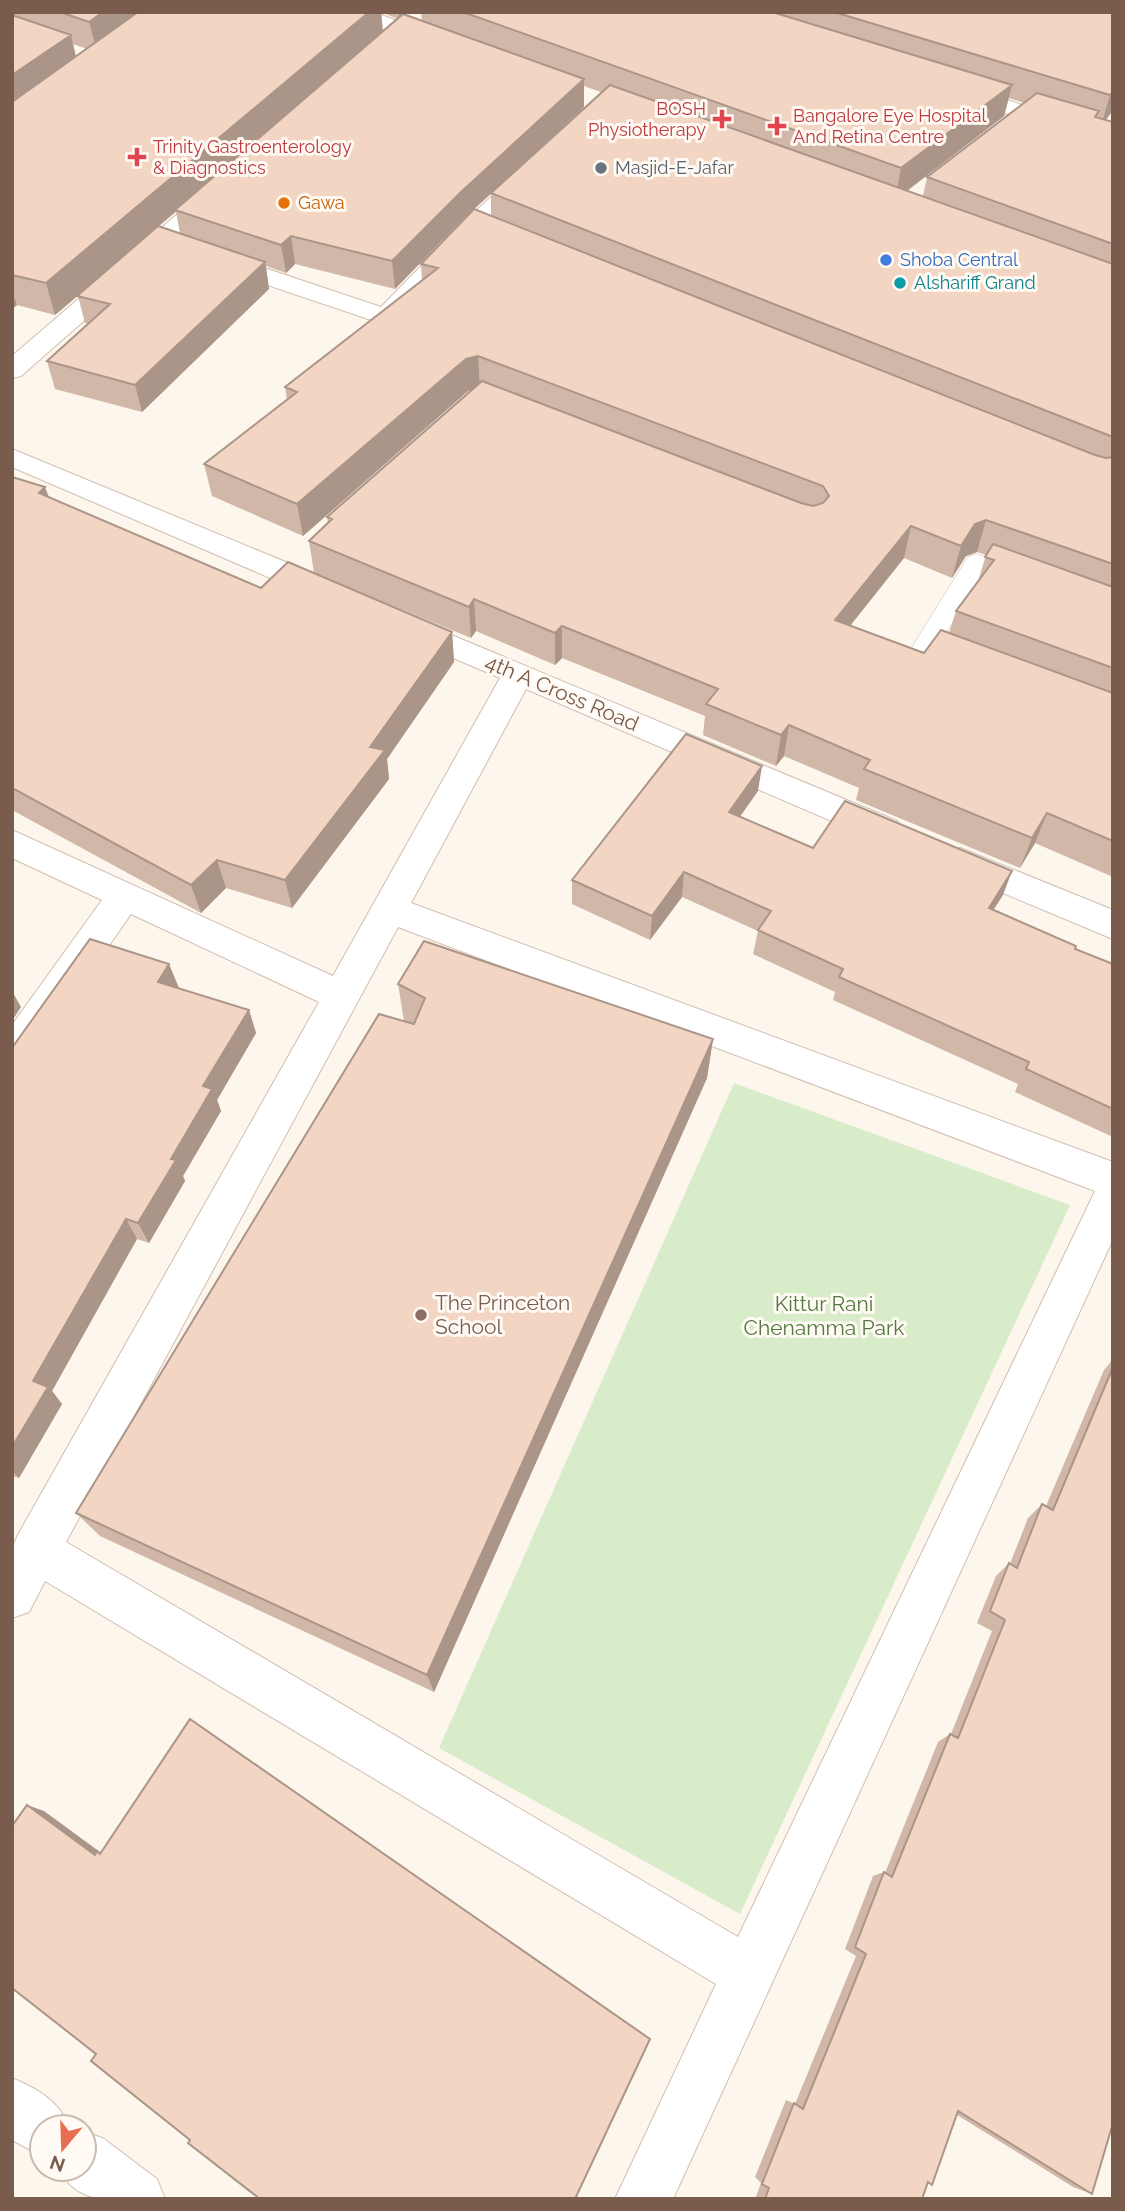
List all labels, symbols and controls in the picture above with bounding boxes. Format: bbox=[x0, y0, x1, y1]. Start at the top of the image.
place label: BOSH Physiotherapy bbox=[588, 98, 706, 140]
place label: Bangalore Eye Hospital And Retina Centre bbox=[793, 105, 987, 147]
marker: BOSH Physiotherapy bbox=[712, 109, 732, 129]
marker: Bangalore Eye Hospital And Retina Centre bbox=[767, 116, 787, 136]
place label: Trinity Gastroenterology & Diagnostics bbox=[153, 136, 352, 178]
marker: Trinity Gastroenterology & Diagnostics bbox=[127, 147, 147, 167]
place label: Masjid-E-Jafar bbox=[615, 157, 734, 178]
marker: Masjid-E-Jafar bbox=[593, 160, 609, 176]
place label: Gawa bbox=[298, 192, 345, 213]
marker: Gawa bbox=[276, 195, 292, 211]
place label: Shoba Central bbox=[900, 249, 1018, 270]
marker: Shoba Central bbox=[878, 252, 894, 268]
place label: Alshariff Grand bbox=[914, 272, 1036, 293]
marker: Alshariff Grand bbox=[892, 275, 908, 291]
street label: 4th A Cross Road bbox=[482, 649, 643, 736]
place label: The Princeton School bbox=[435, 1290, 570, 1339]
park label: Kittur Rani Chenamma Park bbox=[744, 1291, 904, 1340]
marker: The Princeton School bbox=[413, 1307, 429, 1323]
north arrow bbox=[28, 2113, 98, 2183]
text: N bbox=[47, 2151, 68, 2177]

